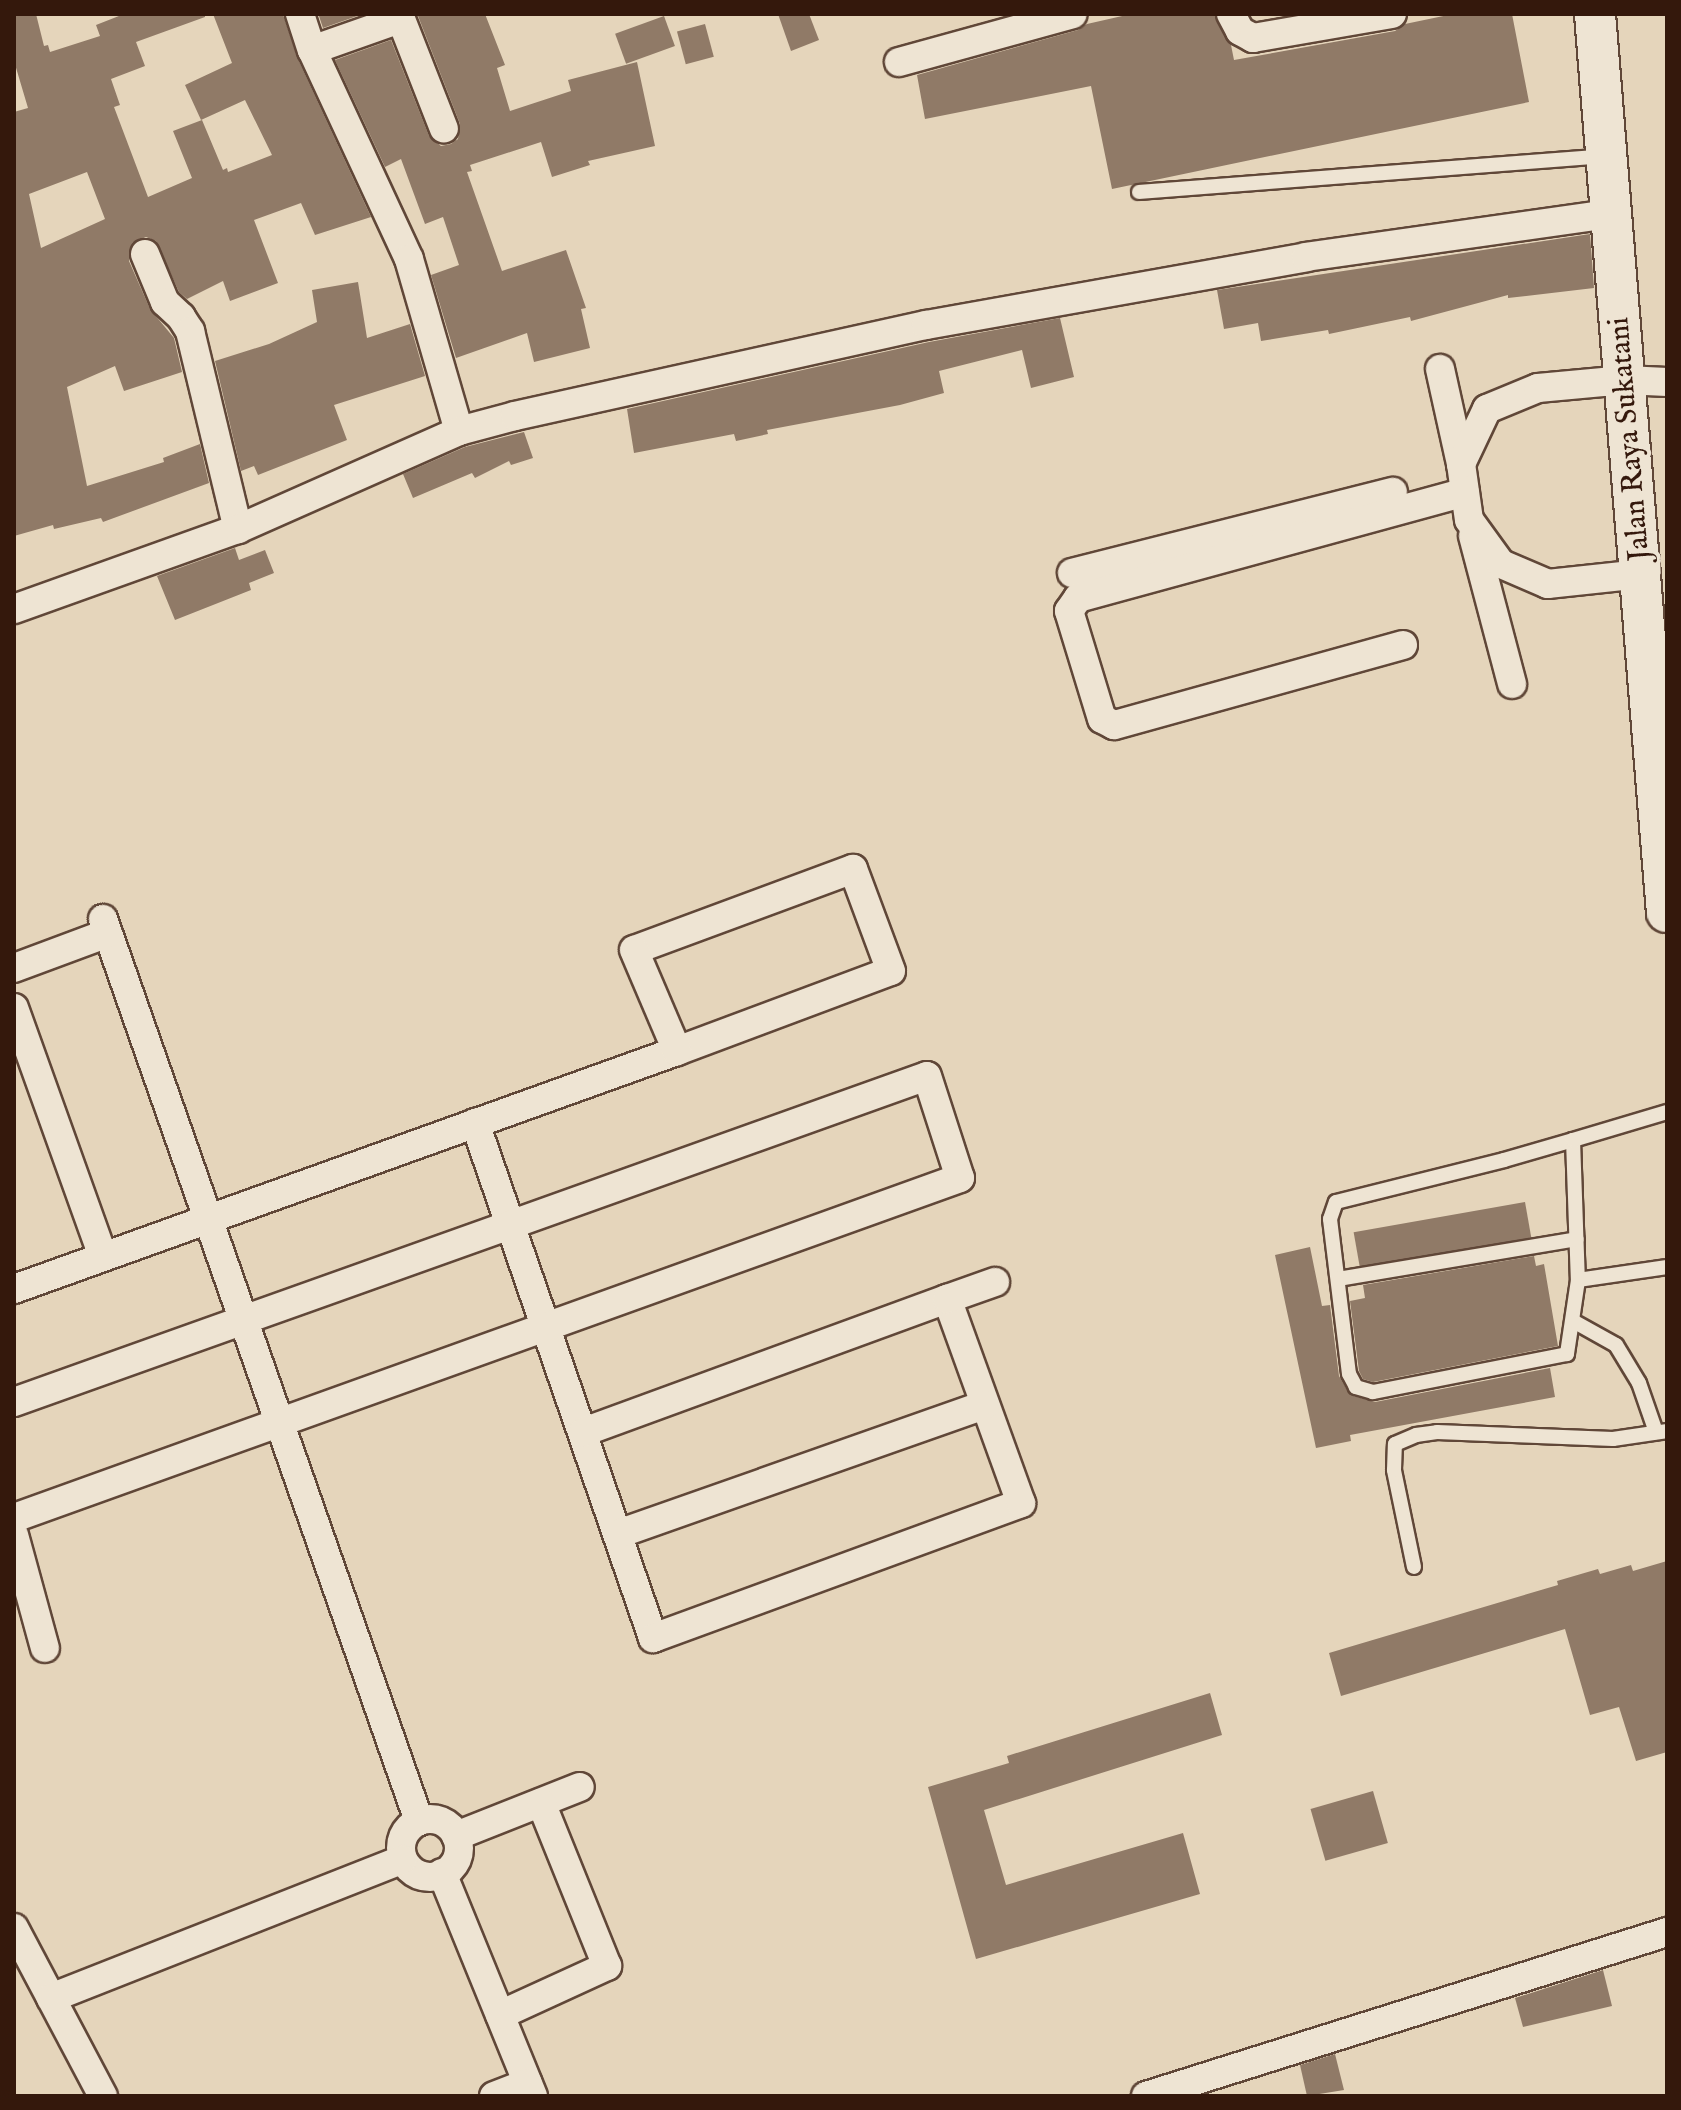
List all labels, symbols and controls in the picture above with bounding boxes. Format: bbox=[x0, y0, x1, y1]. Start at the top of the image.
street label: Jalan Raya Sukatani bbox=[1601, 316, 1659, 562]

